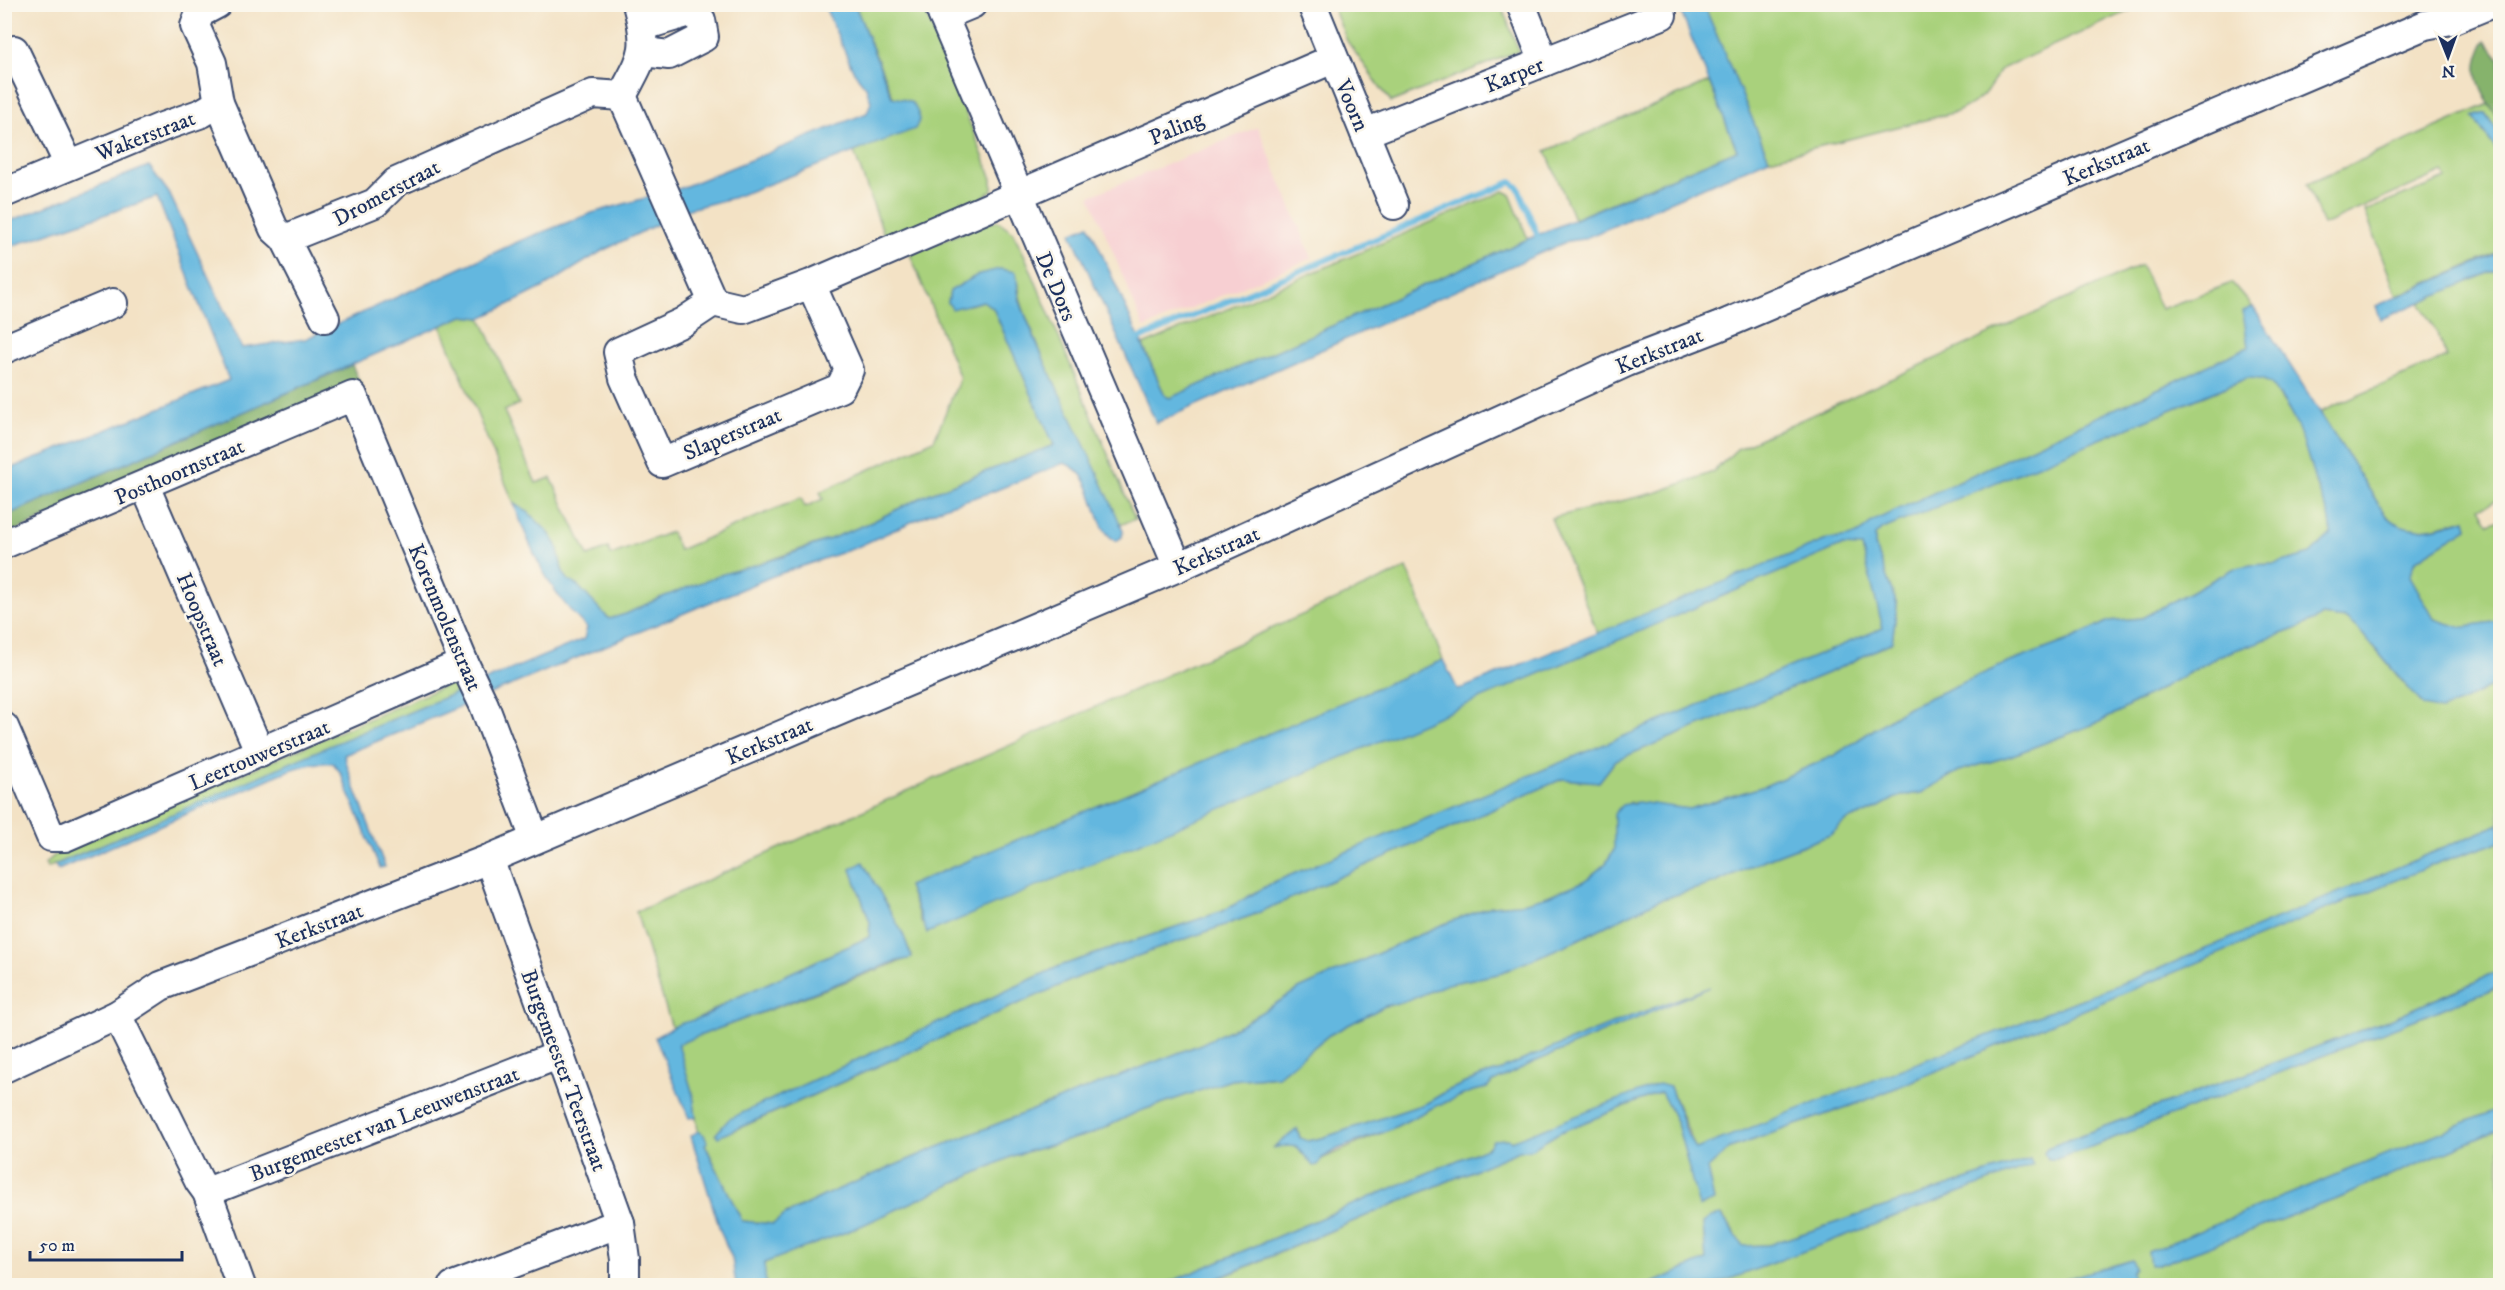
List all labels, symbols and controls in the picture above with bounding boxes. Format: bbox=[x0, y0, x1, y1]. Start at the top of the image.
north arrow bbox=[2418, 27, 2478, 87]
street label: Karper bbox=[1481, 51, 1549, 99]
text: N bbox=[2442, 61, 2455, 81]
street label: Voorn bbox=[1328, 75, 1375, 136]
street label: Wakerstraat bbox=[91, 105, 199, 168]
street label: Paling bbox=[1145, 105, 1208, 152]
street label: Kerkstraat bbox=[2059, 132, 2154, 193]
street label: Dromerstraat bbox=[329, 154, 445, 233]
street label: De Dors bbox=[1029, 248, 1082, 325]
street label: Kerkstraat bbox=[1612, 322, 1707, 381]
street label: Slaperstraat bbox=[679, 402, 786, 467]
street label: Posthoornstraat bbox=[111, 433, 248, 512]
street label: Kerkstraat bbox=[1169, 520, 1264, 582]
street label: Korenmolenstraat bbox=[401, 540, 488, 695]
street label: Hoopstraat bbox=[170, 569, 233, 670]
street label: Kerkstraat bbox=[722, 711, 817, 772]
street label: Leertouwerstraat bbox=[185, 714, 334, 797]
street label: Kerkstraat bbox=[272, 897, 367, 955]
street label: Burgemeester Teerstraat bbox=[515, 966, 613, 1175]
street label: Burgemeester van Leeuwenstraat bbox=[246, 1060, 523, 1188]
scale bar bbox=[30, 1224, 182, 1262]
text: 50 m bbox=[39, 1235, 75, 1257]

